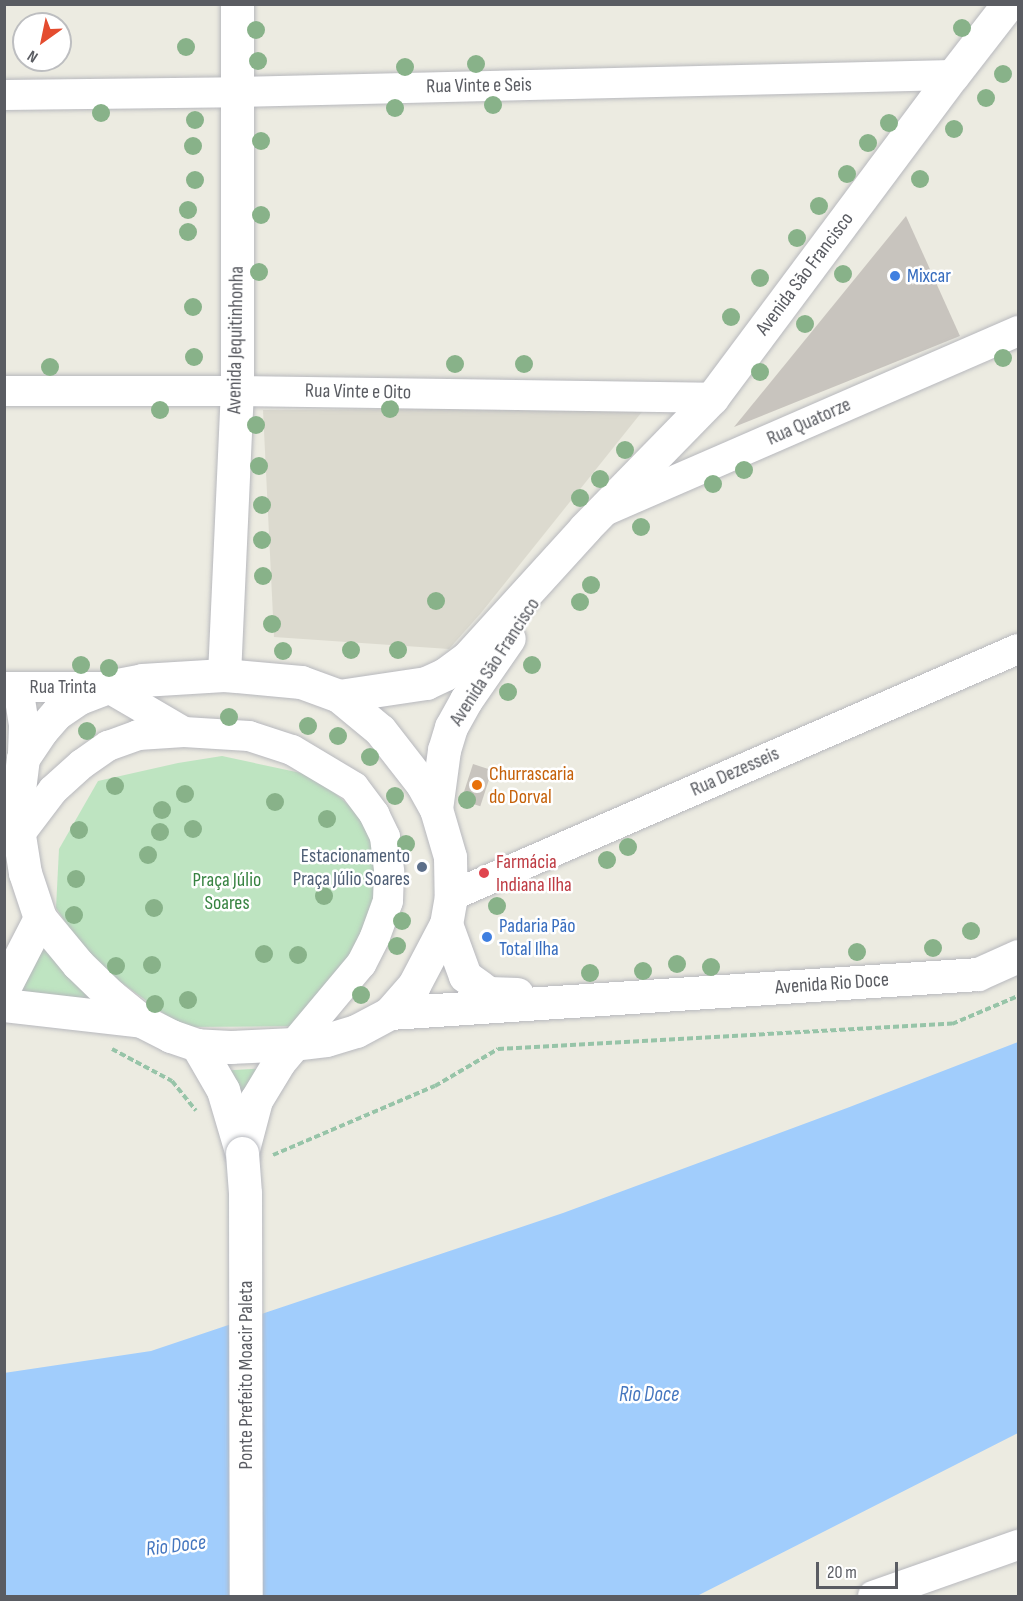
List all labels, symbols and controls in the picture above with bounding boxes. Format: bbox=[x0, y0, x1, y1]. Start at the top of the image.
north arrow bbox=[12, 12, 72, 72]
text: N bbox=[24, 46, 42, 66]
street label: Rua Vinte e Seis bbox=[426, 73, 532, 99]
street label: Avenida São Francisco bbox=[751, 208, 859, 340]
place label: Mixcar bbox=[907, 264, 951, 288]
street label: Avenida Jequitinhonha bbox=[223, 266, 249, 414]
marker: Mixcar bbox=[888, 269, 902, 283]
street label: Rua Vinte e Oito bbox=[305, 379, 411, 405]
street label: Rua Quatorze bbox=[763, 393, 855, 451]
street label: Avenida São Francisco bbox=[445, 594, 545, 730]
street label: Rua Trinta bbox=[30, 675, 96, 699]
street label: Rua Dezesseis bbox=[687, 742, 783, 802]
place label: Churrascaria do Dorval bbox=[489, 762, 574, 809]
marker: Churrascaria do Dorval bbox=[470, 778, 484, 792]
place label: Estacionamento Praça Júlio Soares bbox=[293, 844, 410, 891]
place label: Farmácia Indiana Ilha bbox=[496, 850, 572, 897]
marker: Estacionamento Praça Júlio Soares bbox=[415, 860, 429, 874]
marker: Farmácia Indiana Ilha bbox=[477, 866, 491, 880]
park label: Praça Júlio Soares bbox=[193, 869, 261, 916]
place label: Padaria Pão Total Ilha bbox=[499, 914, 575, 961]
marker: Padaria Pão Total Ilha bbox=[480, 930, 494, 944]
street label: Avenida Rio Doce bbox=[774, 968, 890, 1000]
street label: Ponte Prefeito Moacir Paleta bbox=[234, 1281, 258, 1469]
water label: Rio Doce bbox=[619, 1382, 679, 1408]
water label: Rio Doce bbox=[145, 1530, 207, 1562]
scale bar bbox=[819, 1550, 902, 1588]
text: 20 m bbox=[827, 1562, 857, 1583]

